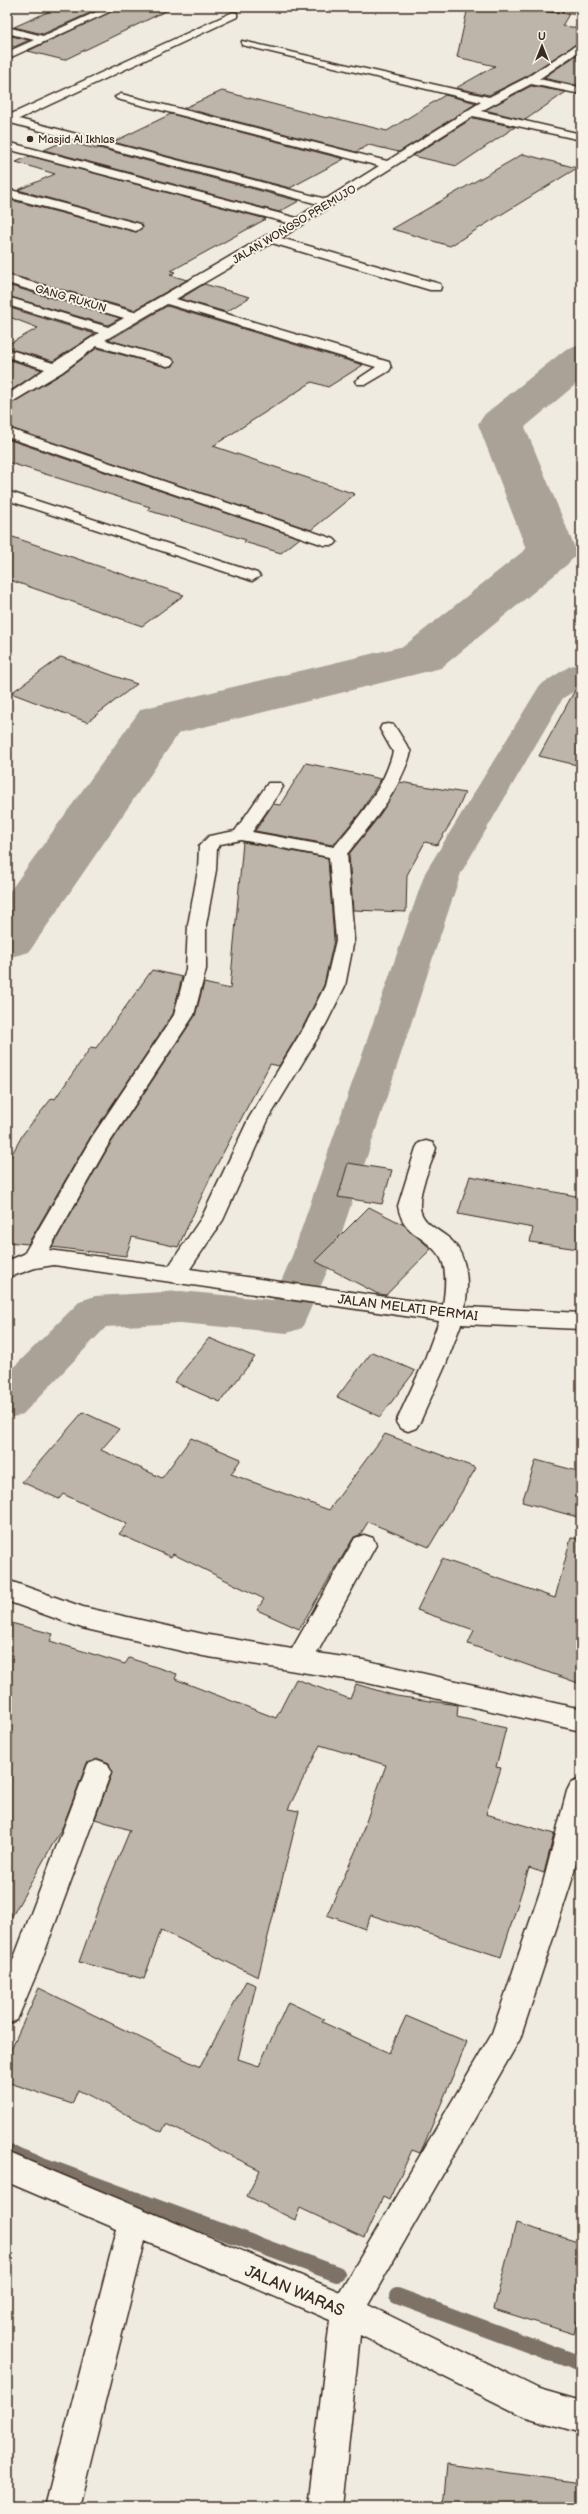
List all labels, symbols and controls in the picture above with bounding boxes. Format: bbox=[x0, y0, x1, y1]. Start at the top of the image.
north arrow bbox=[522, 26, 562, 66]
text: U bbox=[538, 30, 546, 43]
place label: Masjid Al Ikhlas bbox=[38, 133, 115, 146]
marker: Masjid Al Ikhlas bbox=[25, 134, 35, 144]
street label: JALAN WONGSO PREMUJO bbox=[230, 182, 358, 267]
street label: GANG RUKUN bbox=[34, 282, 108, 315]
street label: JALAN MELATI PERMAI bbox=[337, 1291, 479, 1325]
street label: JALAN WARAS bbox=[242, 2262, 347, 2321]

